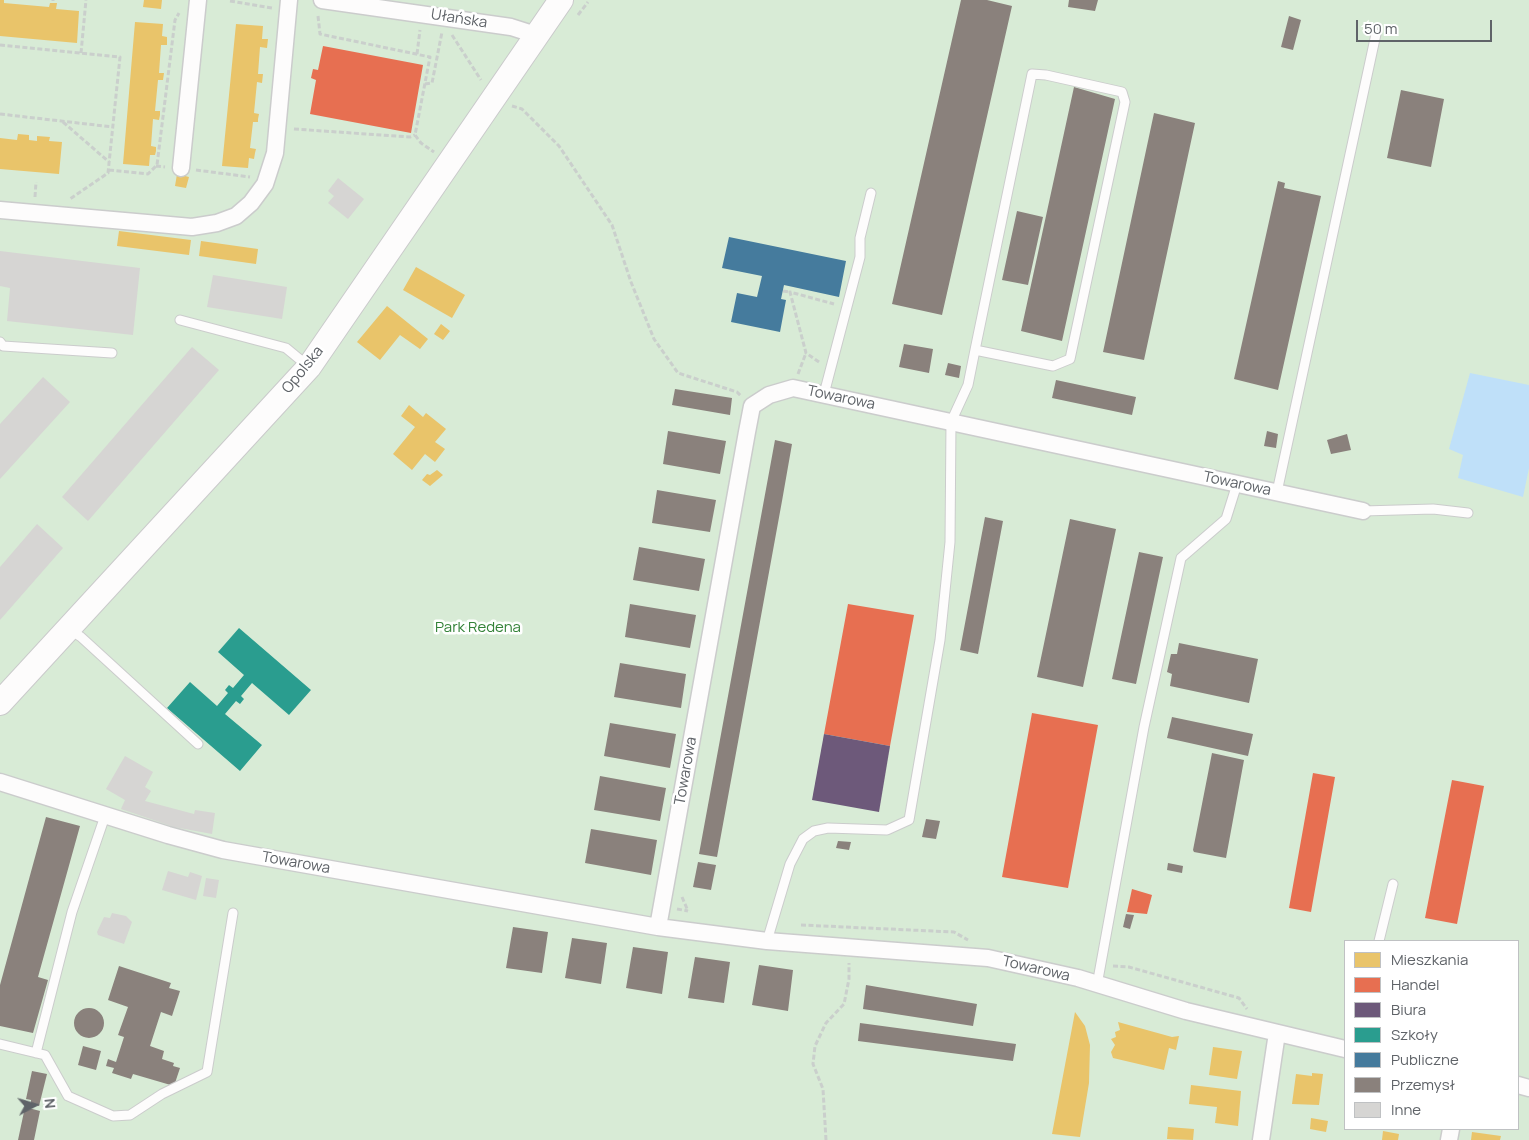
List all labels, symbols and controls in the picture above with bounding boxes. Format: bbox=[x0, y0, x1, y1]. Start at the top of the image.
street label: Ułańska bbox=[430, 6, 488, 32]
scale bar bbox=[1359, 10, 1495, 42]
text: 50 m bbox=[1364, 18, 1398, 39]
street label: Opolska bbox=[278, 343, 328, 397]
street label: Towarowa bbox=[805, 382, 877, 414]
street label: Towarowa bbox=[1201, 468, 1273, 500]
park label: Park Redena bbox=[435, 619, 521, 637]
street label: Towarowa bbox=[671, 735, 701, 807]
street label: Towarowa bbox=[260, 848, 332, 878]
legend bbox=[1344, 940, 1519, 1130]
text: Mieszkania bbox=[1391, 949, 1468, 970]
street label: Towarowa bbox=[1000, 952, 1072, 986]
text: Handel bbox=[1391, 974, 1440, 995]
text: Biura bbox=[1391, 999, 1426, 1020]
text: Szkoły bbox=[1391, 1024, 1438, 1045]
text: Publiczne bbox=[1391, 1049, 1459, 1070]
text: Przemysł bbox=[1391, 1074, 1455, 1095]
north arrow bbox=[10, 1080, 60, 1130]
text: N bbox=[40, 1097, 60, 1109]
text: Inne bbox=[1391, 1099, 1421, 1120]

